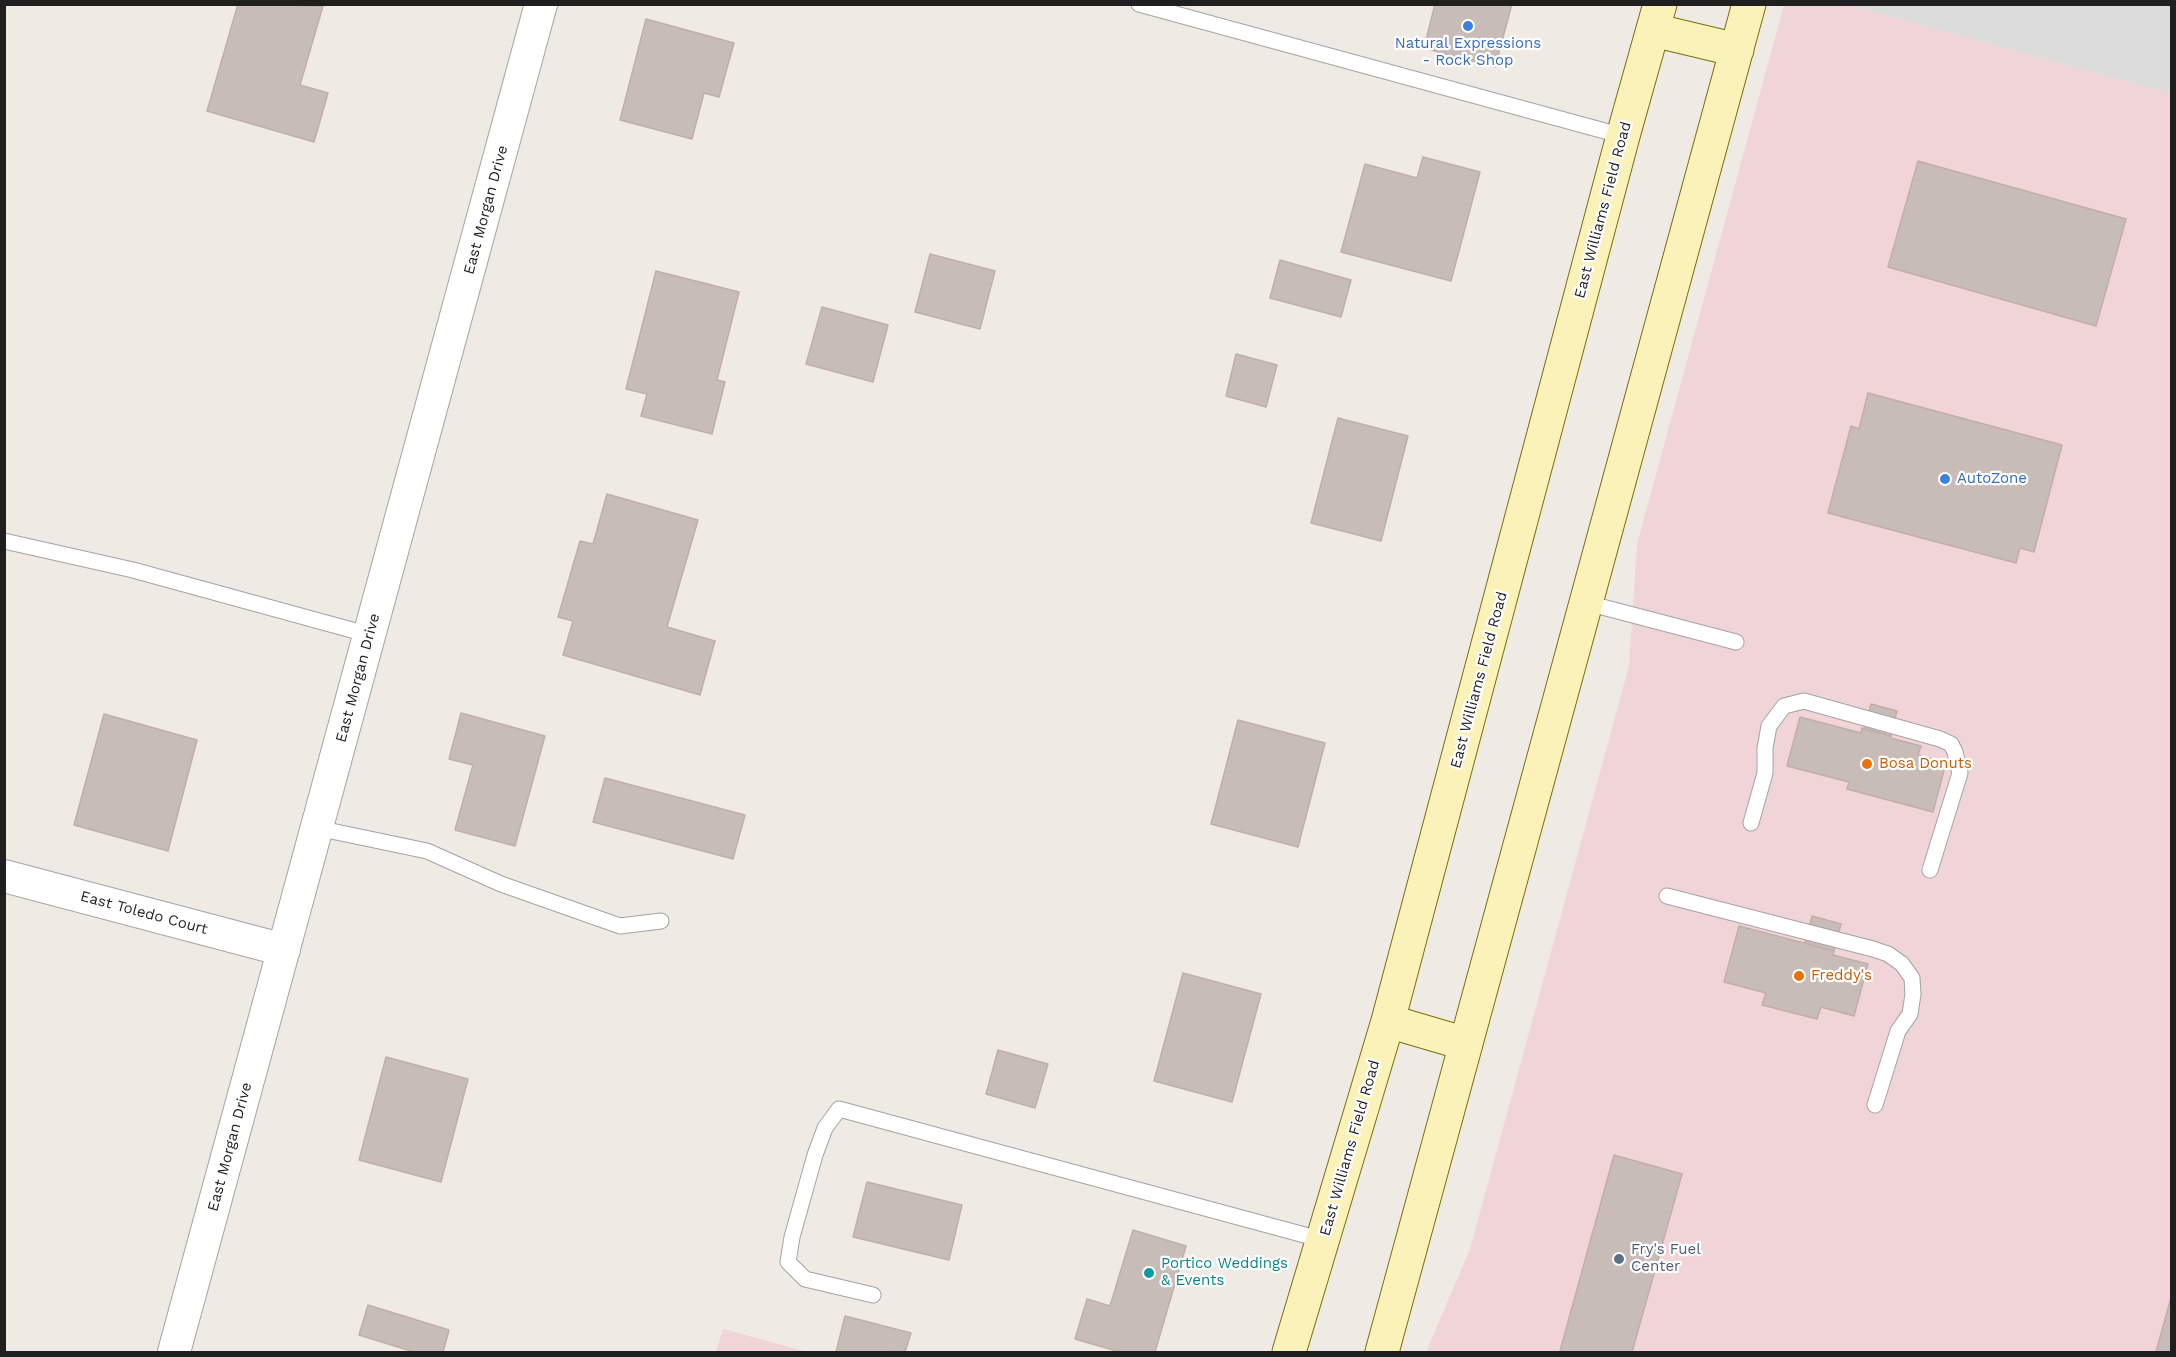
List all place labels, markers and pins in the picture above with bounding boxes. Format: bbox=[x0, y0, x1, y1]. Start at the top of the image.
marker: Natural Expressions - Rock Shop bbox=[1461, 19, 1475, 33]
place label: Natural Expressions - Rock Shop bbox=[1395, 35, 1541, 70]
place label: AutoZone bbox=[1957, 470, 2027, 488]
marker: AutoZone bbox=[1938, 472, 1952, 486]
place label: Bosa Donuts bbox=[1879, 755, 1972, 773]
marker: Bosa Donuts bbox=[1860, 757, 1874, 771]
place label: Freddy's bbox=[1811, 967, 1872, 985]
marker: Freddy's bbox=[1792, 969, 1806, 983]
place label: Fry's Fuel Center bbox=[1631, 1241, 1701, 1276]
marker: Fry's Fuel Center bbox=[1612, 1252, 1626, 1266]
place label: Portico Weddings & Events bbox=[1161, 1255, 1288, 1290]
marker: Portico Weddings & Events bbox=[1142, 1266, 1156, 1280]

